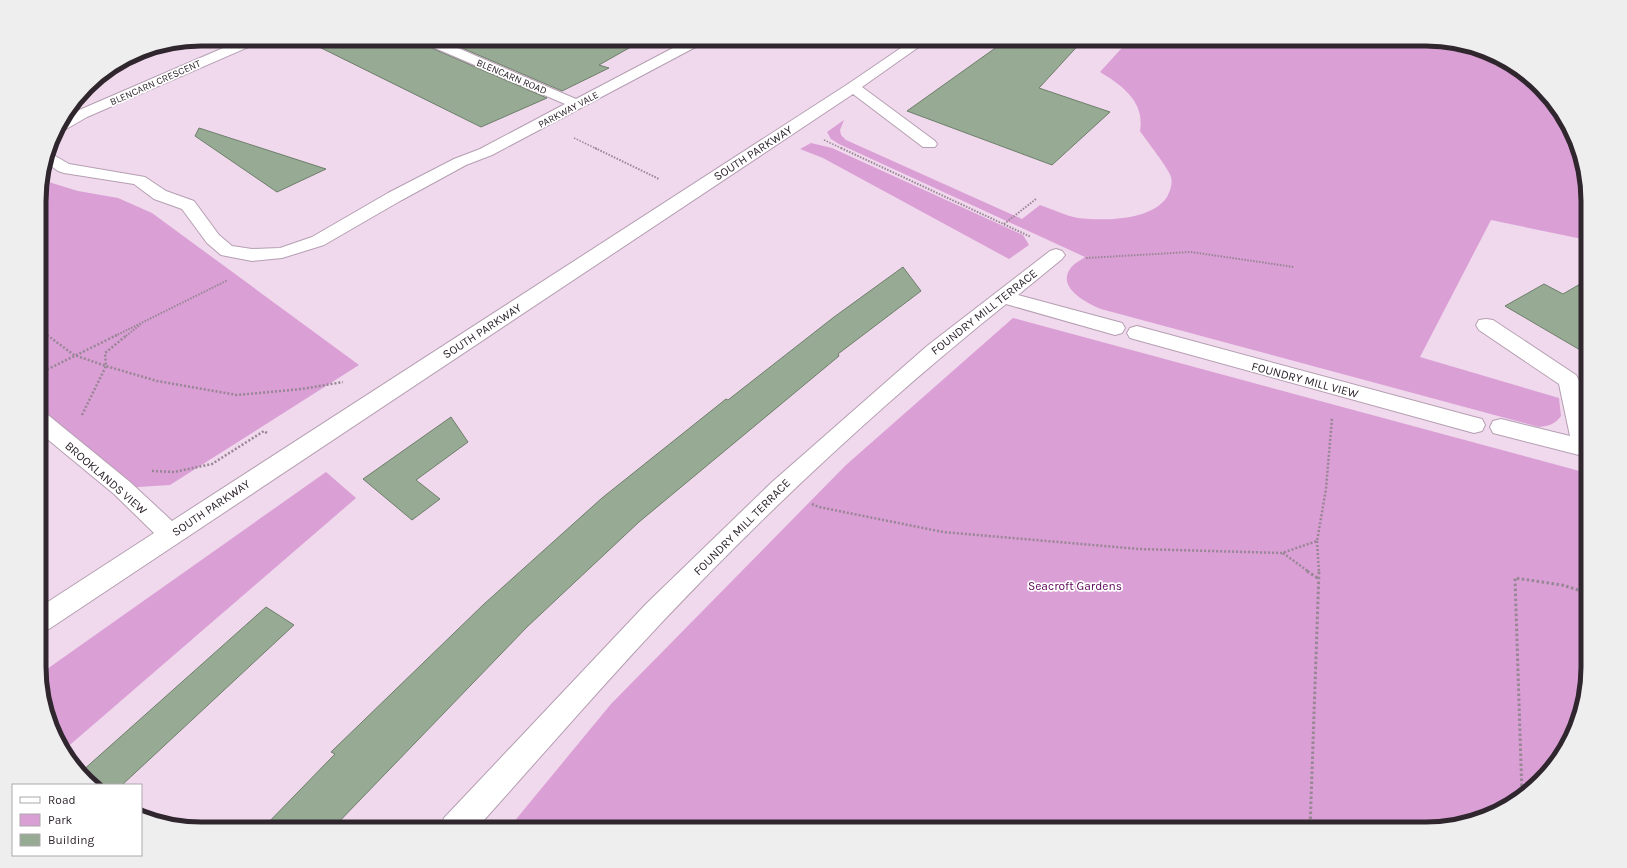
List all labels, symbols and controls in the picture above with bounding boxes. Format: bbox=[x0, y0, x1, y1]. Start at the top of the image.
street label: BLENCARN CRESCENT bbox=[108, 57, 203, 108]
street label: BLENCARN ROAD bbox=[475, 57, 549, 97]
street label: PARKWAY VALE bbox=[536, 89, 601, 131]
street label: SOUTH PARKWAY bbox=[711, 122, 795, 184]
street label: FOUNDRY MILL TERRACE bbox=[928, 266, 1040, 358]
street label: SOUTH PARKWAY bbox=[440, 300, 524, 362]
street label: FOUNDRY MILL VIEW bbox=[1250, 359, 1360, 401]
street label: BROOKLANDS VIEW bbox=[62, 439, 150, 518]
street label: FOUNDRY MILL TERRACE bbox=[691, 476, 793, 578]
street label: SOUTH PARKWAY bbox=[169, 477, 253, 539]
park label: Seacroft Gardens bbox=[1028, 579, 1122, 593]
legend bbox=[12, 784, 142, 856]
text: Road bbox=[48, 793, 76, 807]
text: Park bbox=[48, 813, 73, 827]
text: Building bbox=[48, 833, 95, 847]

